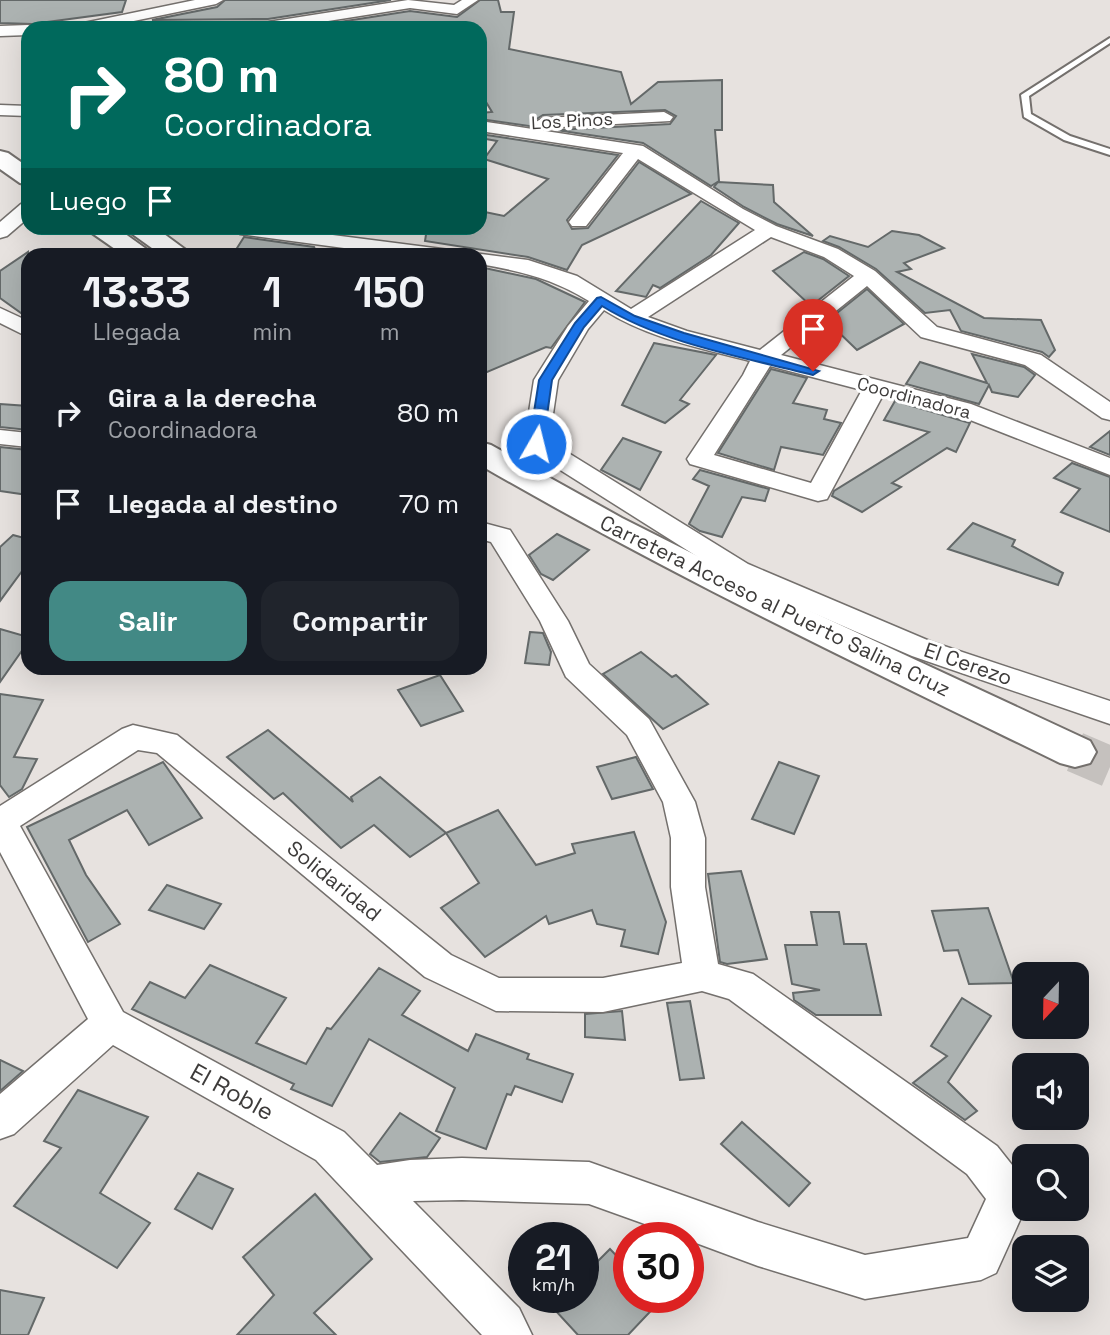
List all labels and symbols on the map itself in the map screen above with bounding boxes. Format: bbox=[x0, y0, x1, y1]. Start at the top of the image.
street label: Los Pinos bbox=[530, 107, 613, 134]
pin bbox=[783, 299, 843, 371]
street label: Coordinadora bbox=[855, 371, 974, 424]
position arrow bbox=[499, 407, 573, 481]
street label: Carretera Acceso al Puerto Salina Cruz bbox=[596, 509, 955, 702]
street label: El Cerezo bbox=[921, 636, 1016, 691]
street label: Solidaridad bbox=[282, 834, 387, 927]
north arrow bbox=[1012, 962, 1088, 1040]
street label: El Roble bbox=[185, 1056, 280, 1127]
speed limit sign: 30 bbox=[613, 1222, 704, 1313]

